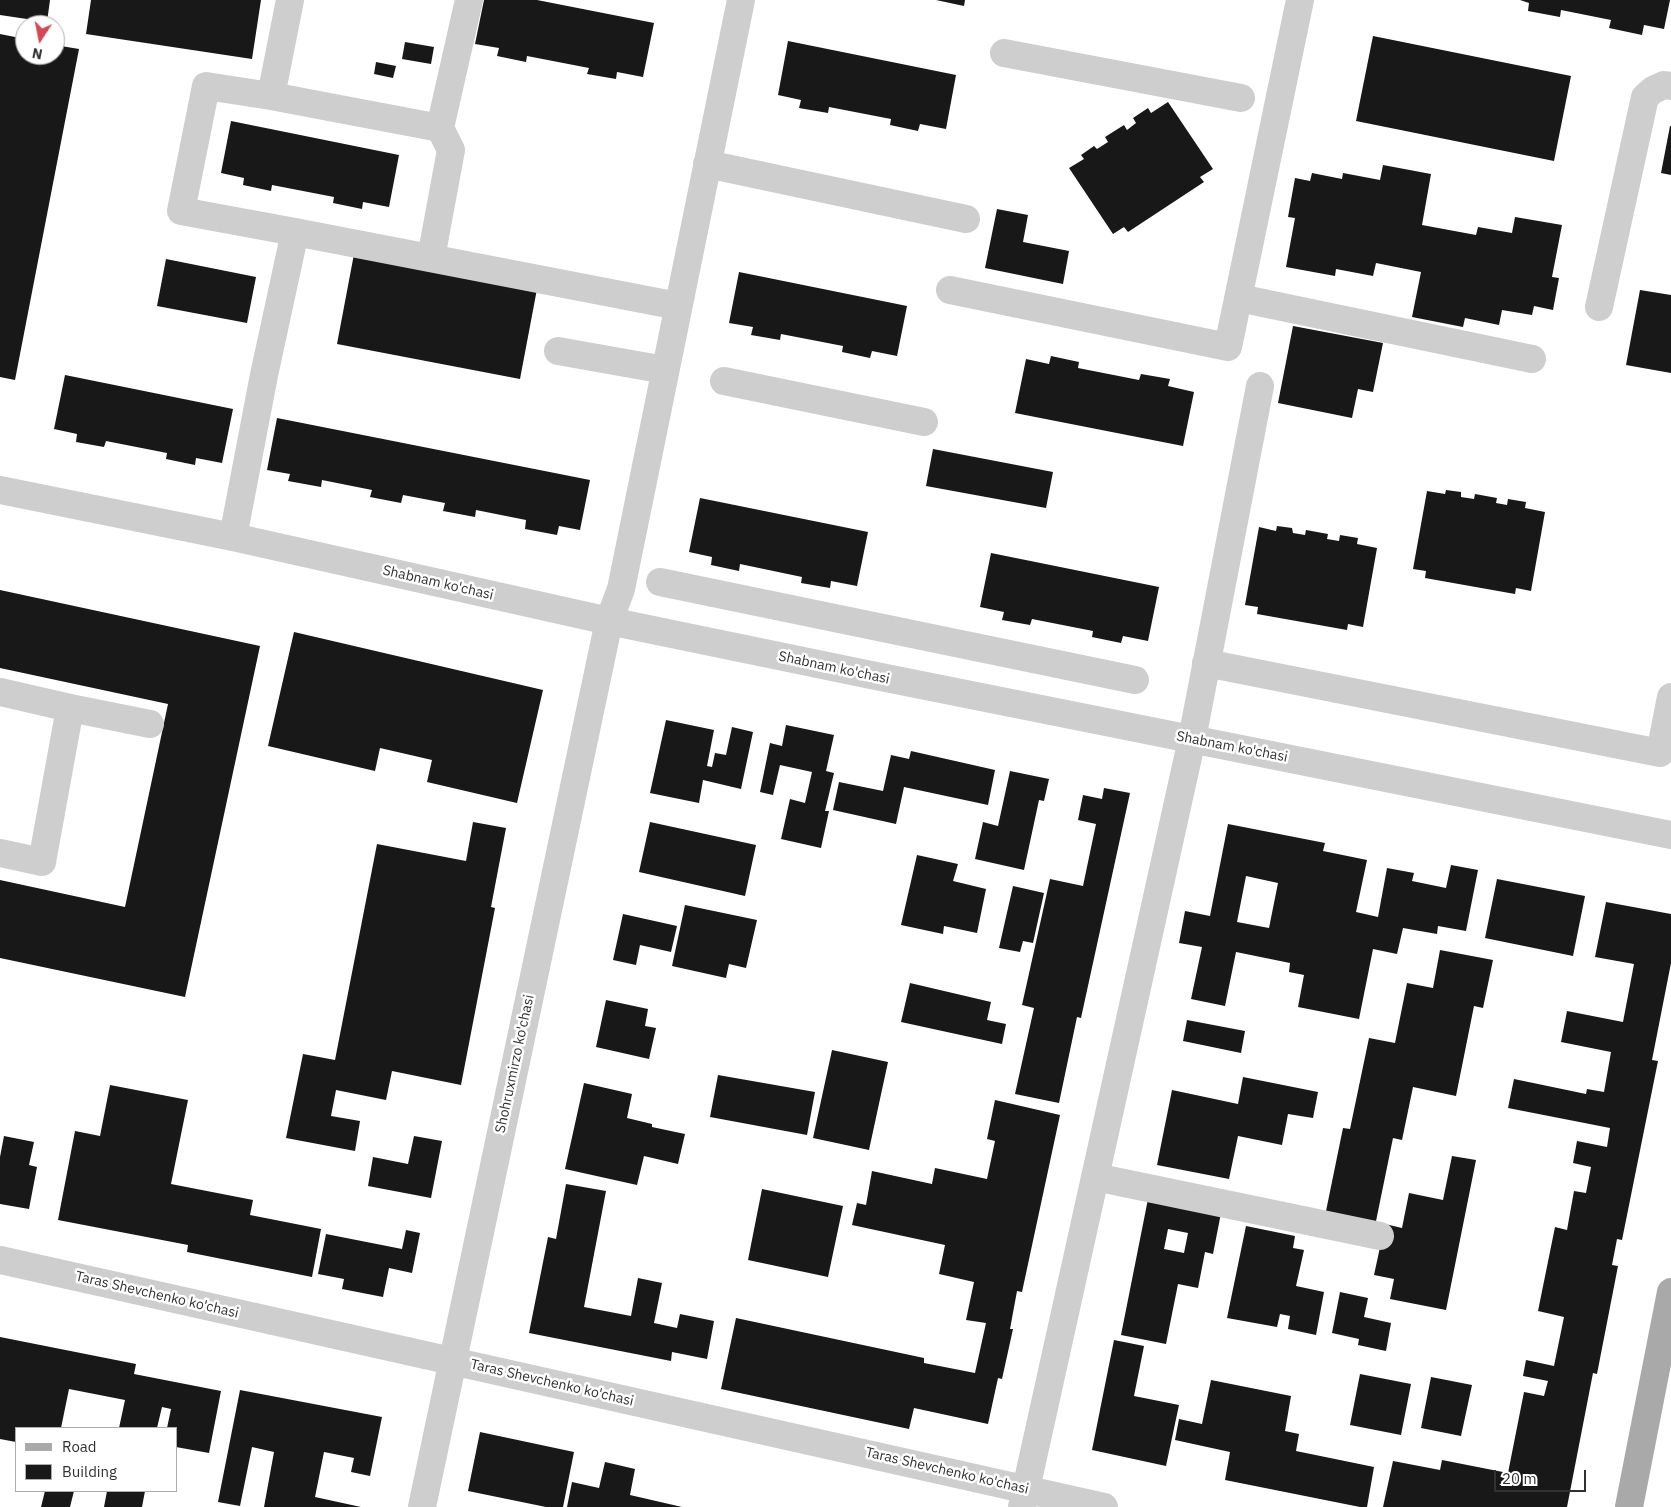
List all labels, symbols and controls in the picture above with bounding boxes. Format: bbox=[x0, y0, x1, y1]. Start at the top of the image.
north arrow bbox=[15, 15, 65, 65]
text: N bbox=[31, 44, 44, 64]
street label: Shabnam ko'chasi bbox=[381, 562, 495, 604]
street label: Shabnam ko'chasi bbox=[777, 648, 891, 688]
street label: Shabnam ko'chasi bbox=[1175, 728, 1289, 766]
street label: Shohruxmirzo ko'chasi bbox=[492, 993, 538, 1135]
street label: Taras Shevchenko ko'chasi bbox=[74, 1268, 240, 1322]
street label: Taras Shevchenko ko'chasi bbox=[469, 1356, 635, 1410]
legend bbox=[15, 1427, 178, 1492]
text: Road bbox=[62, 1437, 97, 1456]
street label: Taras Shevchenko ko'chasi bbox=[864, 1444, 1030, 1498]
scale bar bbox=[1496, 1460, 1588, 1492]
text: Building bbox=[62, 1462, 117, 1481]
text: 20 m bbox=[1502, 1469, 1537, 1488]

